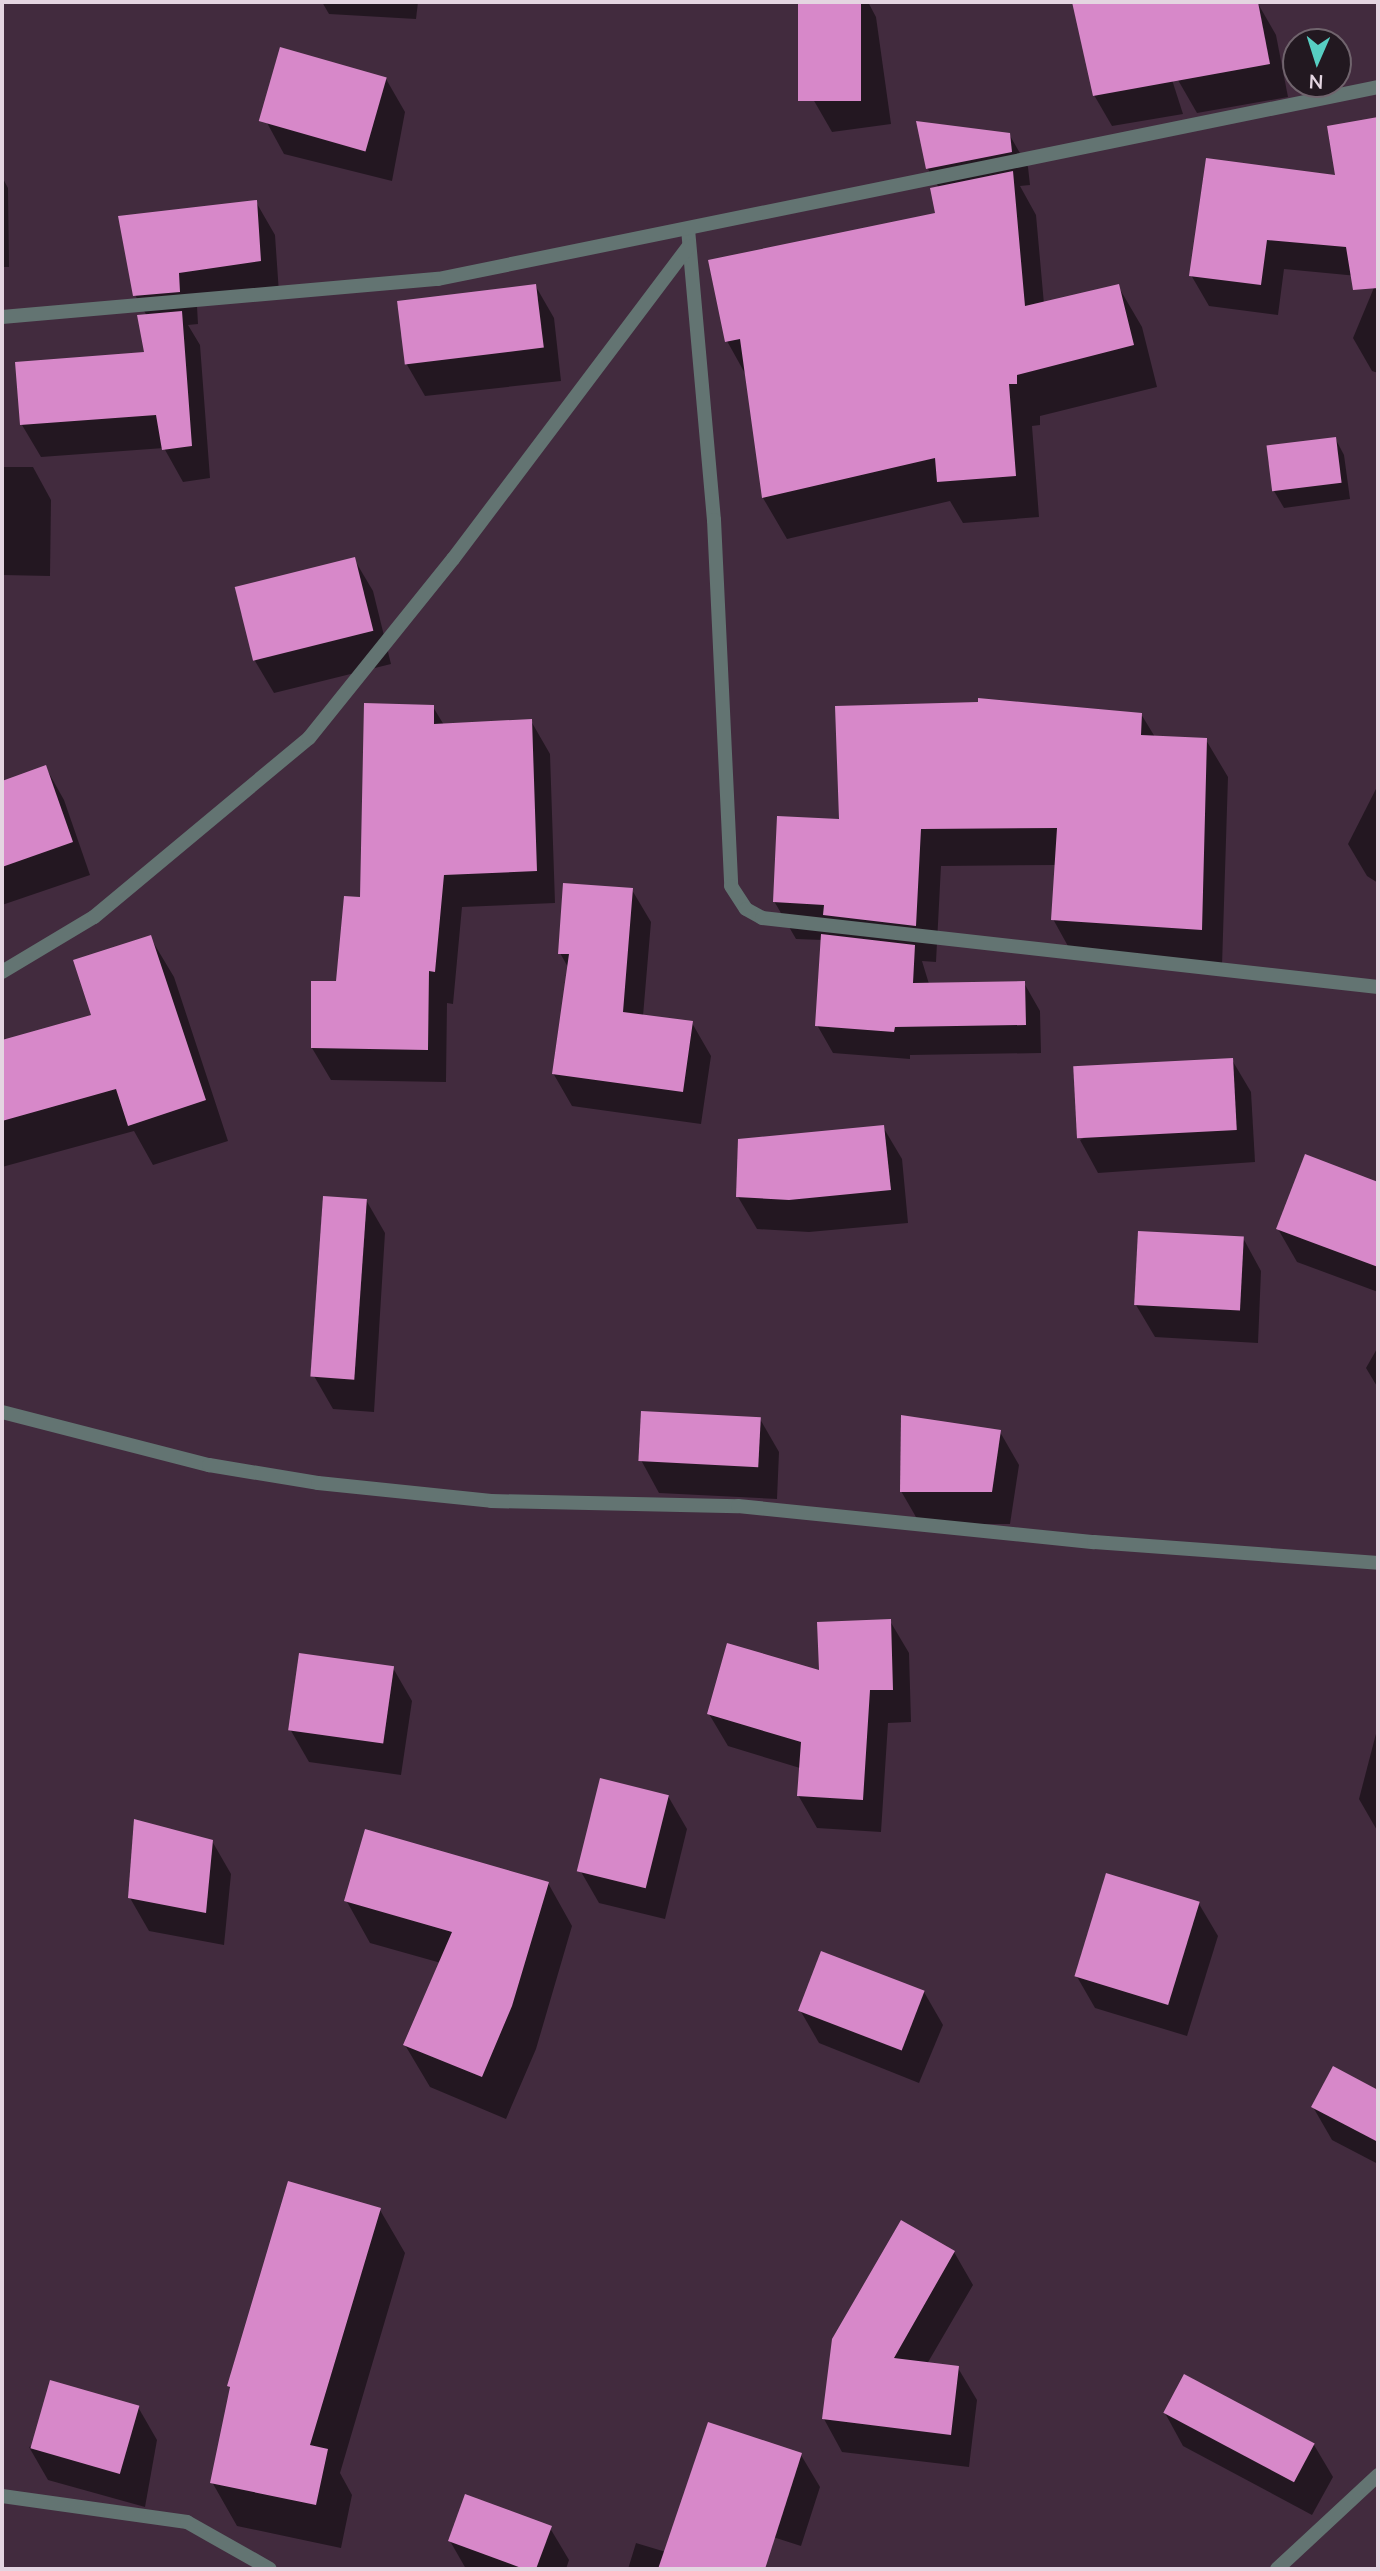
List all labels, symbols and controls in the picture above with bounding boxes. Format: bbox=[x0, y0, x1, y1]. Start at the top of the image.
north arrow bbox=[1282, 28, 1352, 98]
text: N bbox=[1308, 71, 1324, 94]

